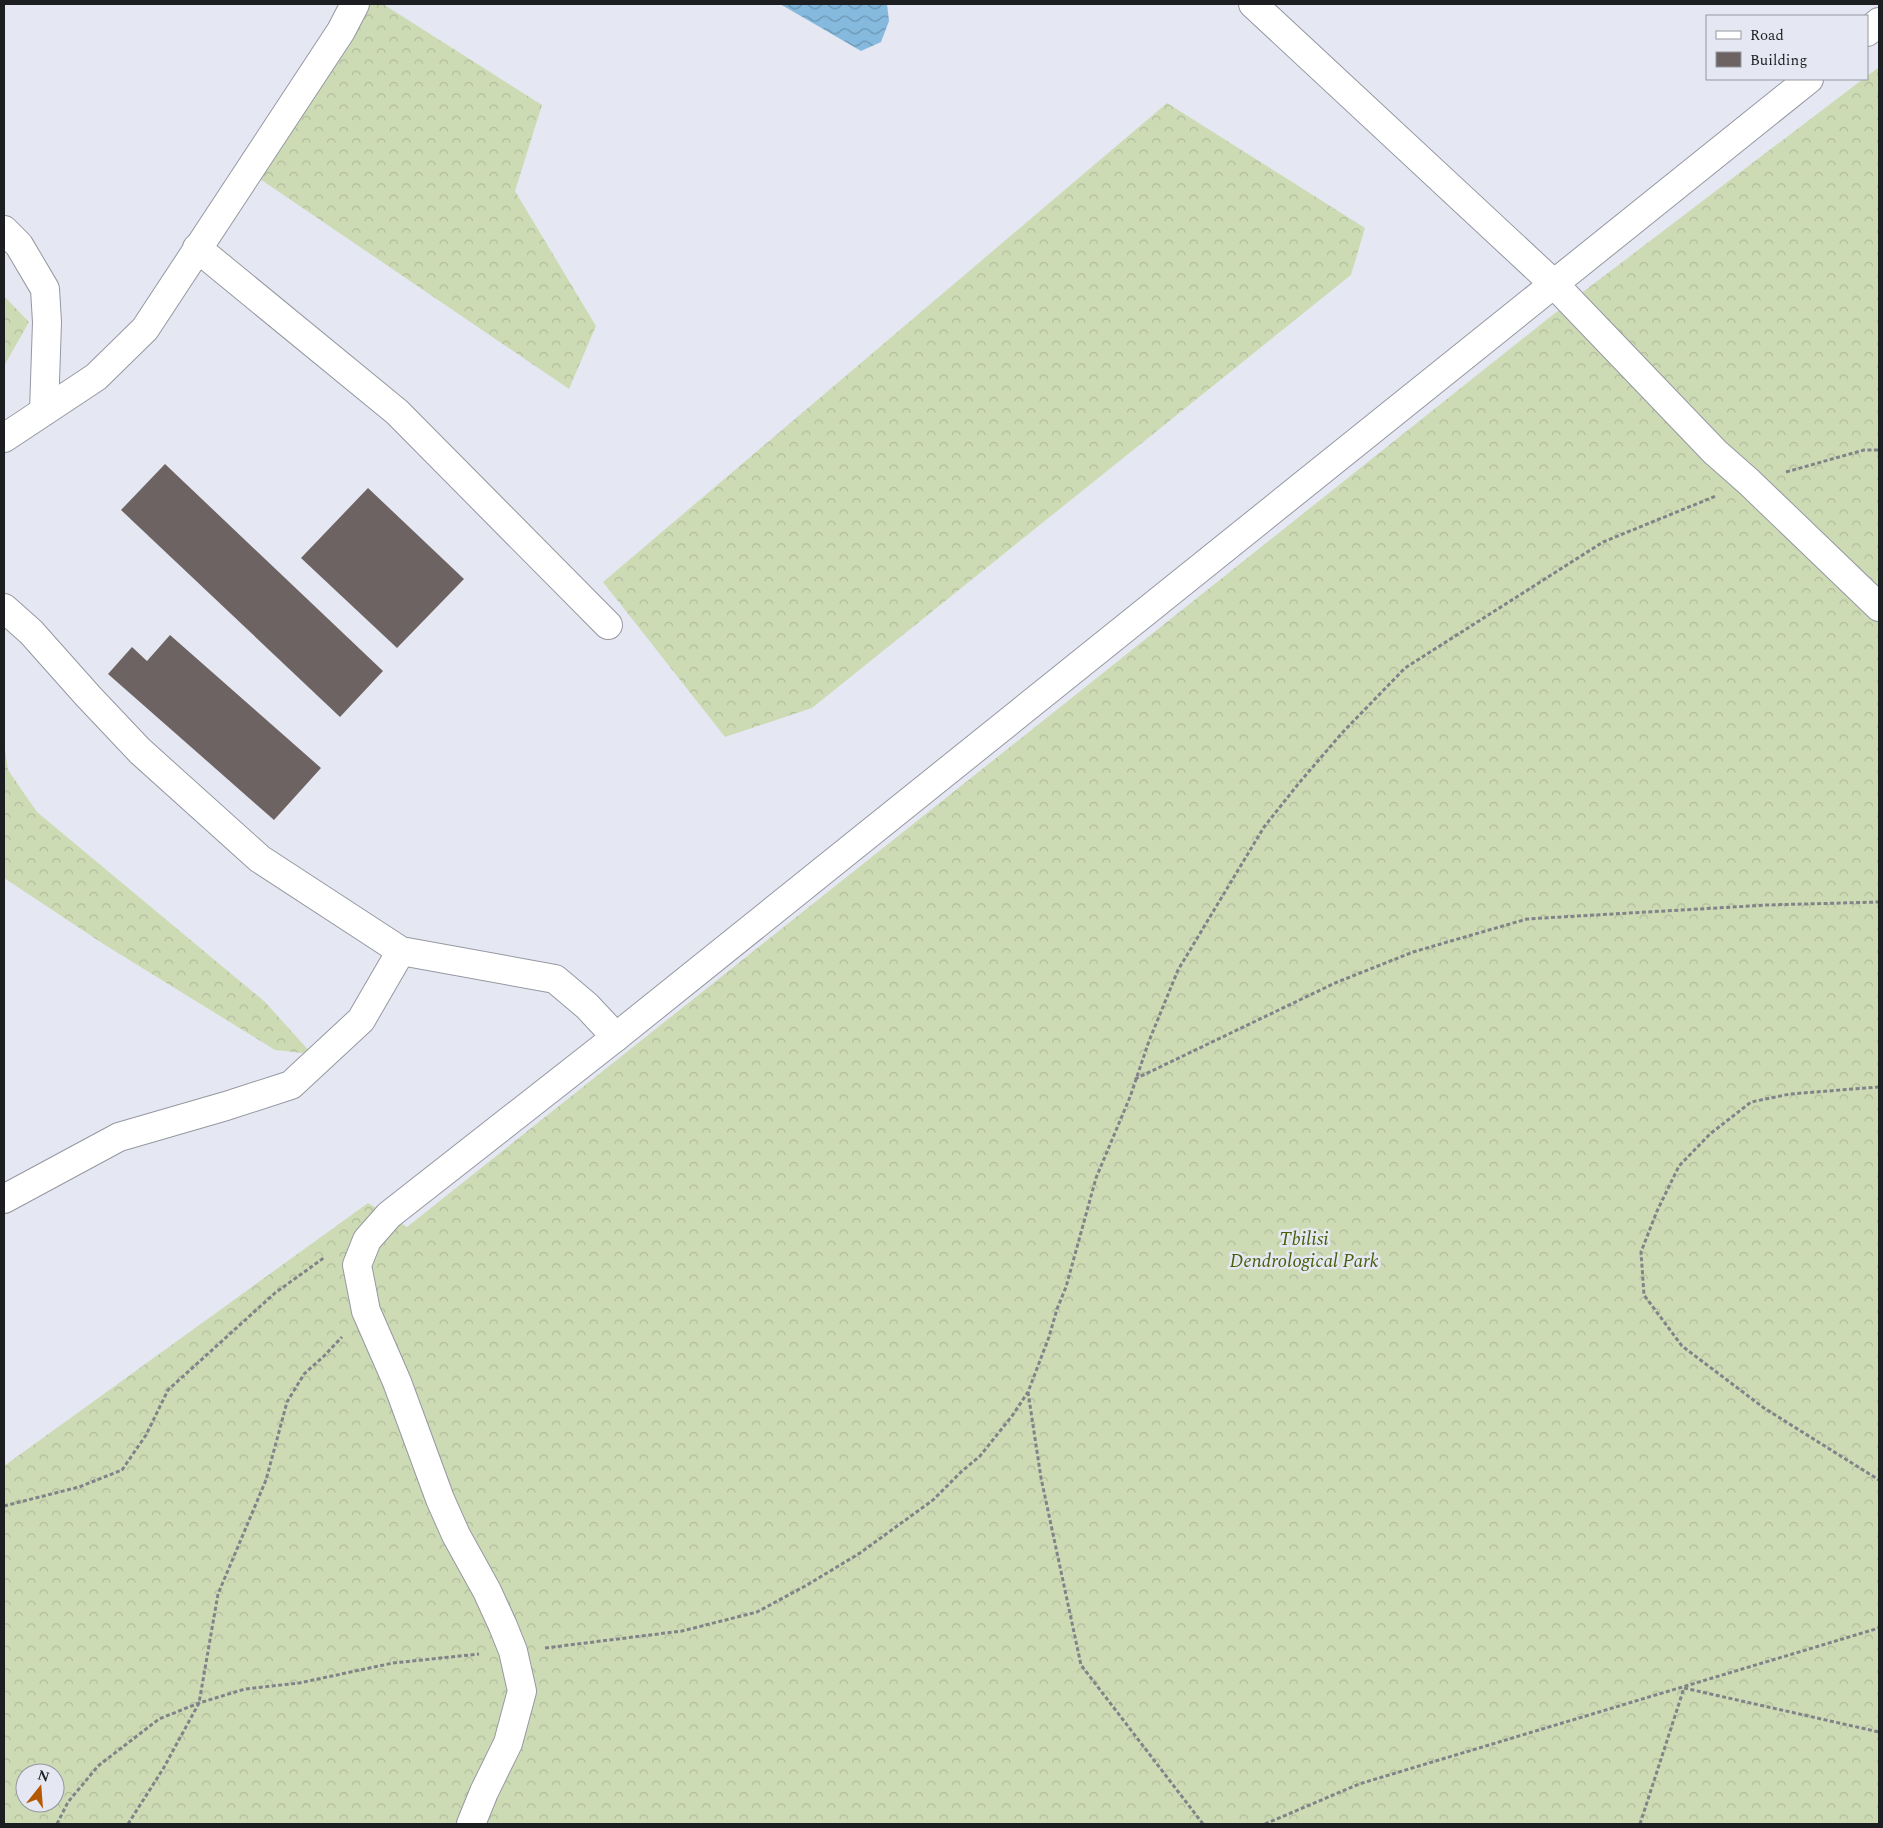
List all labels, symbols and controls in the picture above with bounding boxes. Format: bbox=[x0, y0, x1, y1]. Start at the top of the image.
legend bbox=[1706, 15, 1868, 80]
text: Road bbox=[1750, 24, 1784, 47]
text: Building bbox=[1750, 49, 1807, 72]
park label: Tbilisi Dendrological Park bbox=[1229, 1225, 1379, 1276]
north arrow bbox=[15, 1763, 65, 1813]
text: N bbox=[35, 1764, 52, 1788]

